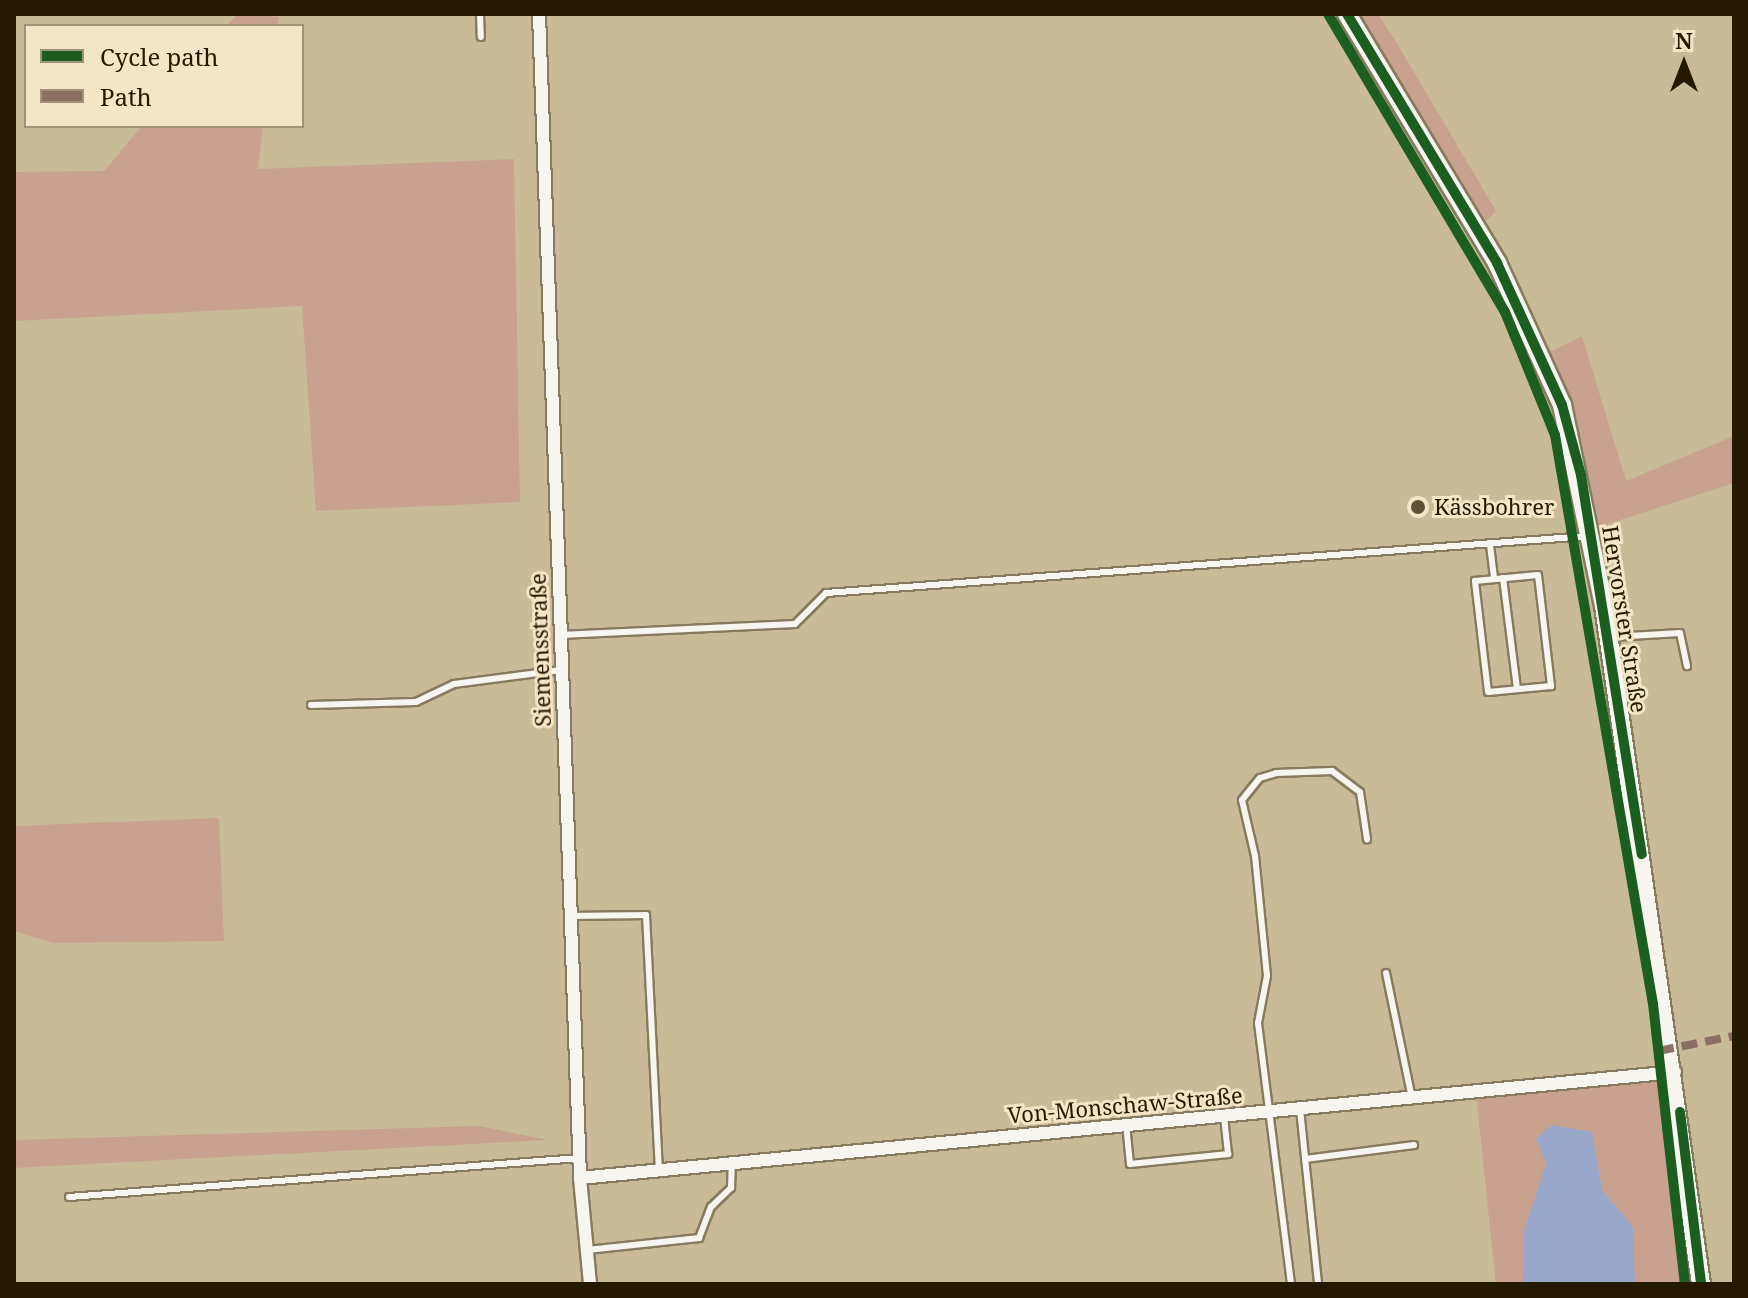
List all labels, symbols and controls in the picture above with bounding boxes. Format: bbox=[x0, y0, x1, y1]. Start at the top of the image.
legend bbox=[24, 24, 304, 128]
north arrow bbox=[1644, 24, 1724, 104]
text: N bbox=[1675, 25, 1693, 55]
text: Cycle path bbox=[100, 40, 219, 73]
text: Path bbox=[100, 80, 152, 113]
place label: Kässbohrer bbox=[1434, 494, 1554, 520]
marker: Kässbohrer bbox=[1409, 498, 1427, 516]
street label: Hervorster Straße bbox=[1597, 524, 1653, 714]
street label: Siemensstraße bbox=[524, 573, 556, 727]
street label: Von-Monschaw-Straße bbox=[1006, 1082, 1244, 1128]

